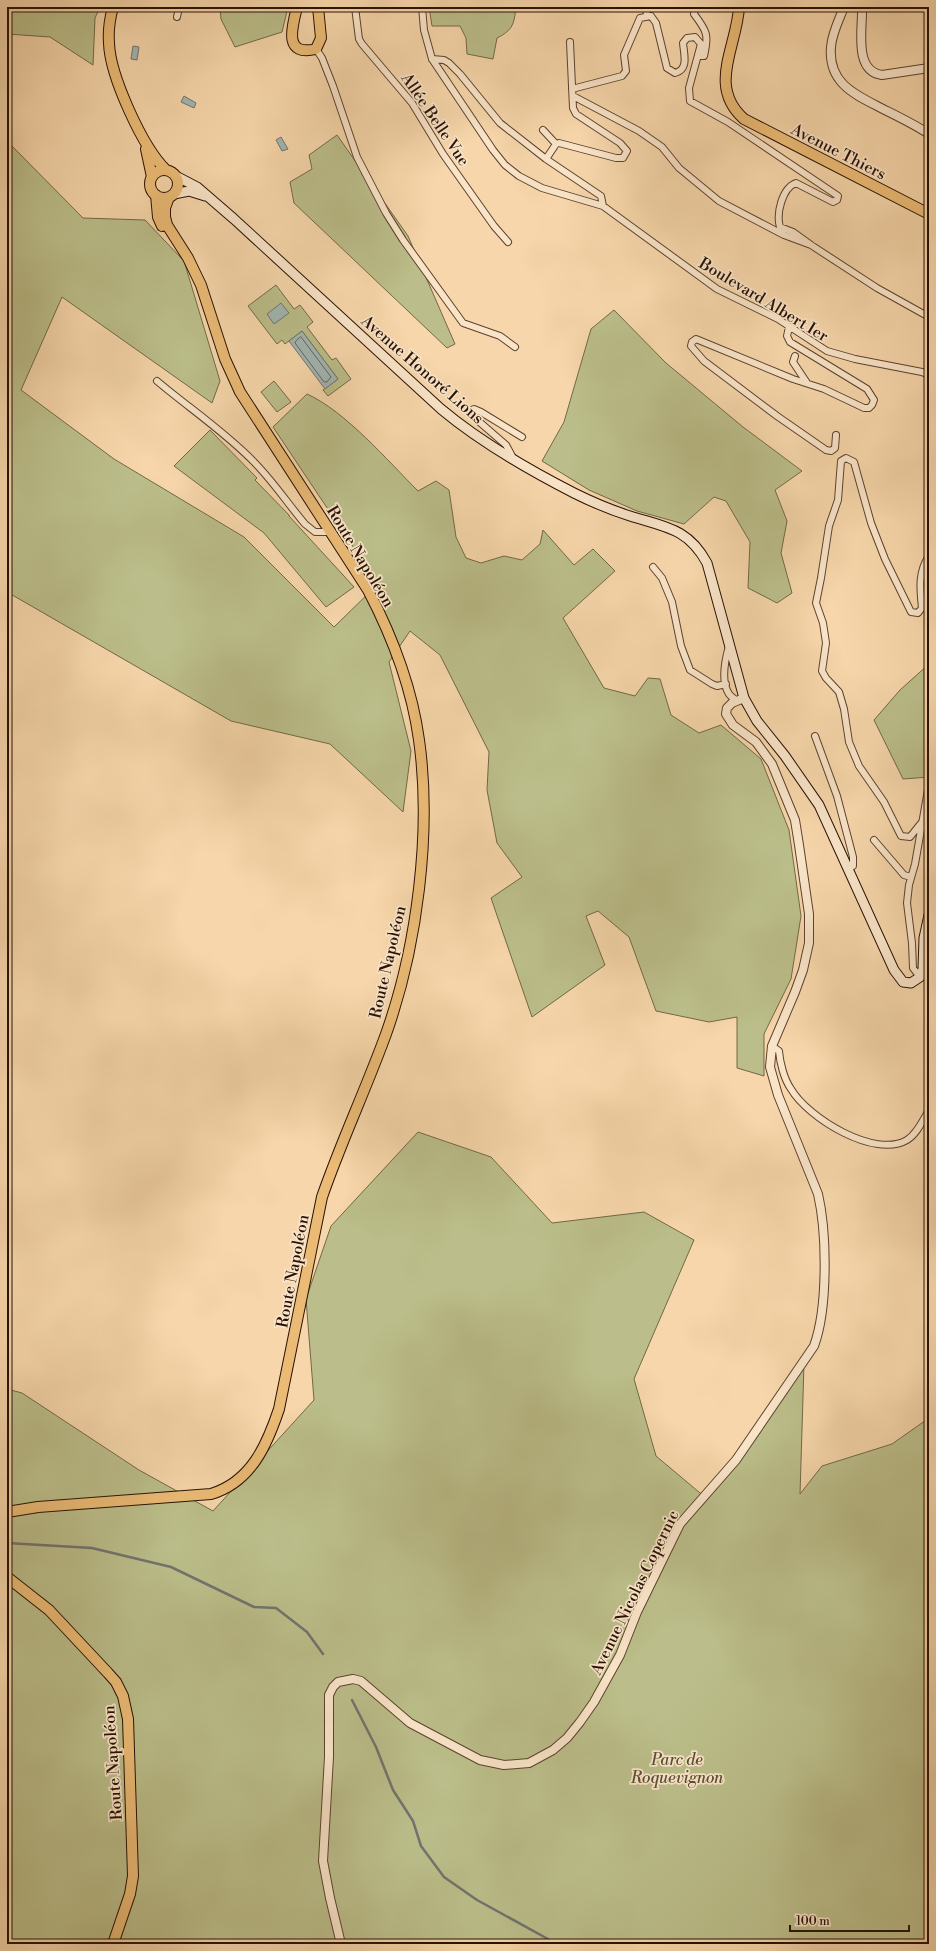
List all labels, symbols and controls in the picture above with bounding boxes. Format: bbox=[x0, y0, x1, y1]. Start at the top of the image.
street label: Allée Belle Vue bbox=[396, 68, 474, 170]
street label: Avenue Thiers bbox=[787, 119, 889, 184]
street label: Boulevard Albert Ier bbox=[694, 253, 832, 346]
street label: Avenue Honoré Lions bbox=[356, 310, 488, 428]
street label: Route Napoléon bbox=[322, 502, 399, 611]
street label: Route Napoléon bbox=[365, 903, 411, 1021]
street label: Route Napoléon bbox=[272, 1212, 314, 1330]
street label: Avenue Nicolas Copernic bbox=[586, 1507, 684, 1679]
street label: Route Napoléon bbox=[99, 1704, 127, 1821]
park label: Parc de Roquevignon bbox=[630, 1750, 724, 1788]
scale bar bbox=[790, 1907, 909, 1933]
text: 100 m bbox=[796, 1914, 830, 1929]

